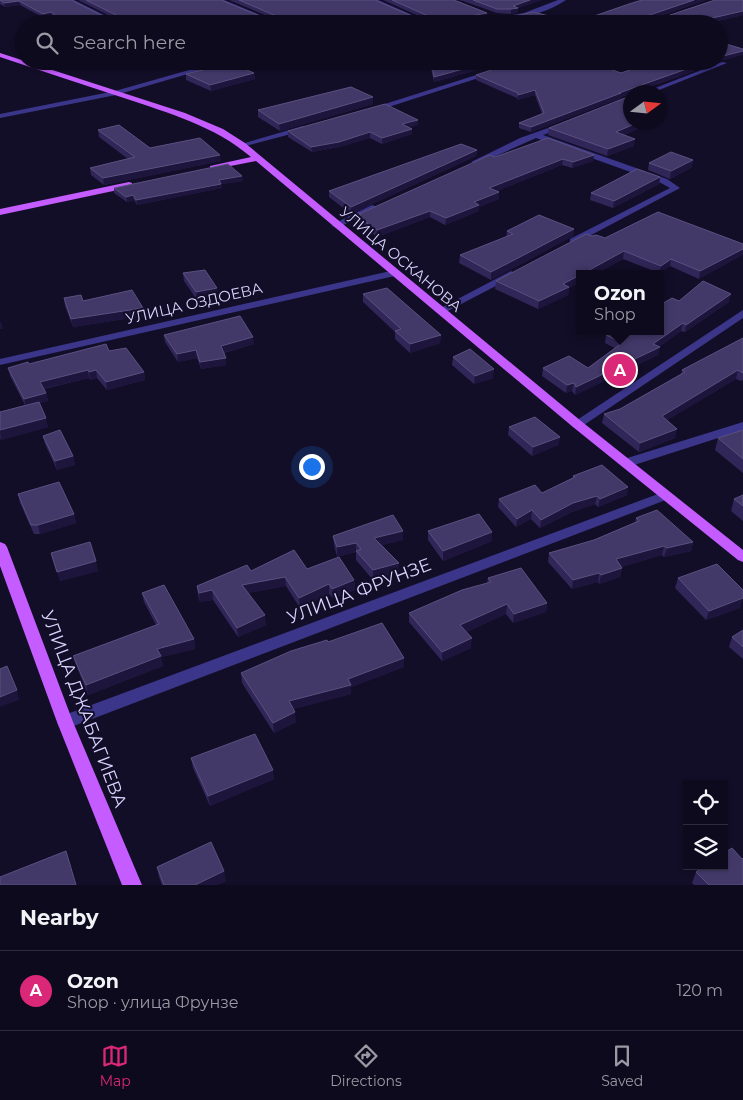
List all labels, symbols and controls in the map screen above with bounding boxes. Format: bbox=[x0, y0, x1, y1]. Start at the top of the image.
search box bbox=[15, 15, 728, 70]
icon: search bbox=[33, 29, 61, 57]
text: Search here bbox=[73, 31, 186, 54]
north arrow bbox=[623, 85, 668, 130]
street label: УЛИЦА ОСКАНОВА bbox=[336, 202, 466, 316]
popup bbox=[576, 270, 664, 335]
street label: УЛИЦА ОЗДОЕВА bbox=[124, 278, 264, 328]
text: Ozon bbox=[594, 282, 646, 305]
text: Shop bbox=[594, 305, 636, 324]
pin: A bbox=[604, 351, 636, 389]
your location bbox=[299, 454, 325, 480]
street label: УЛИЦА ФРУНЗЕ bbox=[284, 553, 434, 629]
street label: УЛИЦА ДЖАБАГИЕВА bbox=[36, 607, 132, 811]
map controls bbox=[683, 780, 728, 870]
button: locate bbox=[683, 780, 728, 825]
button: layers bbox=[683, 825, 728, 870]
text: Nearby bbox=[20, 905, 99, 930]
text: Ozon bbox=[67, 970, 119, 993]
text: A bbox=[30, 981, 42, 1000]
text: 120 m bbox=[676, 981, 723, 1000]
text: Shop · улица Фрунзе bbox=[67, 993, 239, 1012]
tab: Map bbox=[100, 1042, 131, 1090]
tab: Directions bbox=[330, 1042, 402, 1090]
tab: Saved bbox=[601, 1042, 643, 1090]

